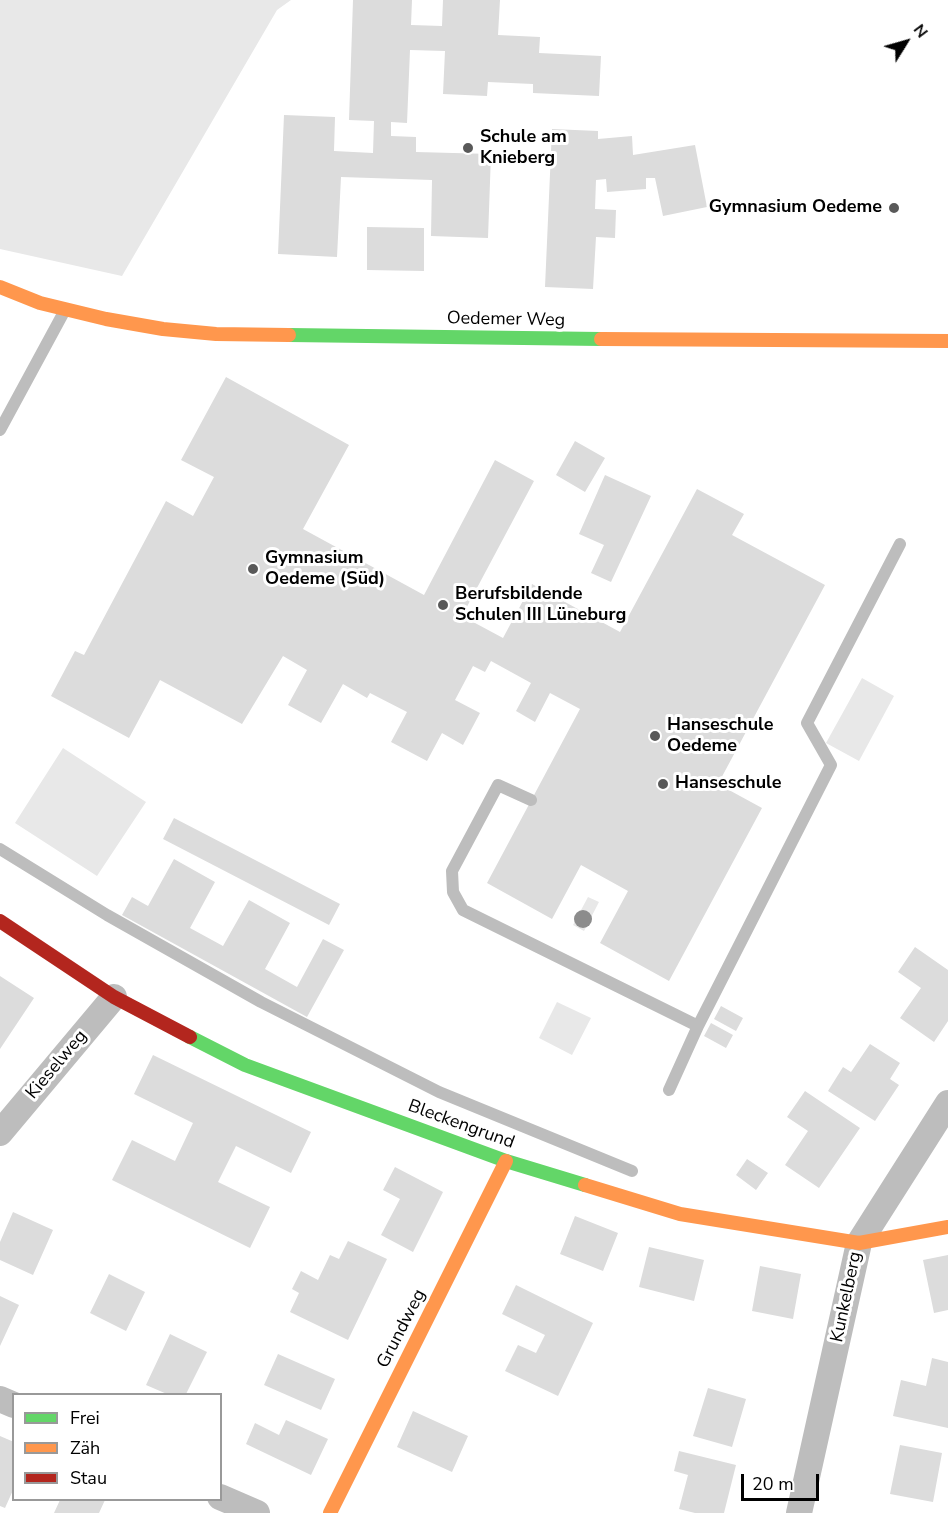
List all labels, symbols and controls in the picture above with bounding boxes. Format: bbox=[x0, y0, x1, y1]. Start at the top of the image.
north arrow bbox=[876, 12, 936, 72]
text: N bbox=[908, 20, 933, 43]
place label: Schule am Knieberg bbox=[480, 127, 567, 170]
marker: Schule am Knieberg bbox=[461, 141, 475, 155]
place label: Gymnasium Oedeme bbox=[709, 197, 882, 219]
marker: Gymnasium Oedeme bbox=[887, 201, 901, 215]
street label: Oedemer Weg bbox=[447, 308, 565, 332]
place label: Gymnasium Oedeme (Süd) bbox=[265, 548, 385, 590]
marker: Gymnasium Oedeme (Süd) bbox=[246, 562, 260, 576]
place label: Berufsbildende Schulen III Lüneburg bbox=[455, 584, 626, 626]
marker: Berufsbildende Schulen III Lüneburg bbox=[436, 598, 450, 612]
place label: Hanseschule Oedeme bbox=[667, 715, 773, 758]
marker: Hanseschule Oedeme bbox=[648, 729, 662, 743]
place label: Hanseschule bbox=[675, 773, 781, 795]
marker: Hanseschule bbox=[656, 777, 670, 791]
street label: Kieselweg bbox=[22, 1026, 92, 1104]
street label: Bleckengrund bbox=[405, 1096, 517, 1154]
street label: Kunkelberg bbox=[827, 1250, 867, 1344]
street label: Grundweg bbox=[373, 1286, 431, 1372]
legend bbox=[12, 1393, 222, 1501]
text: Frei bbox=[70, 1406, 100, 1430]
text: Zäh bbox=[70, 1436, 100, 1460]
scale bar bbox=[744, 1462, 822, 1500]
text: Stau bbox=[70, 1466, 107, 1490]
text: 20 m bbox=[752, 1472, 794, 1496]

